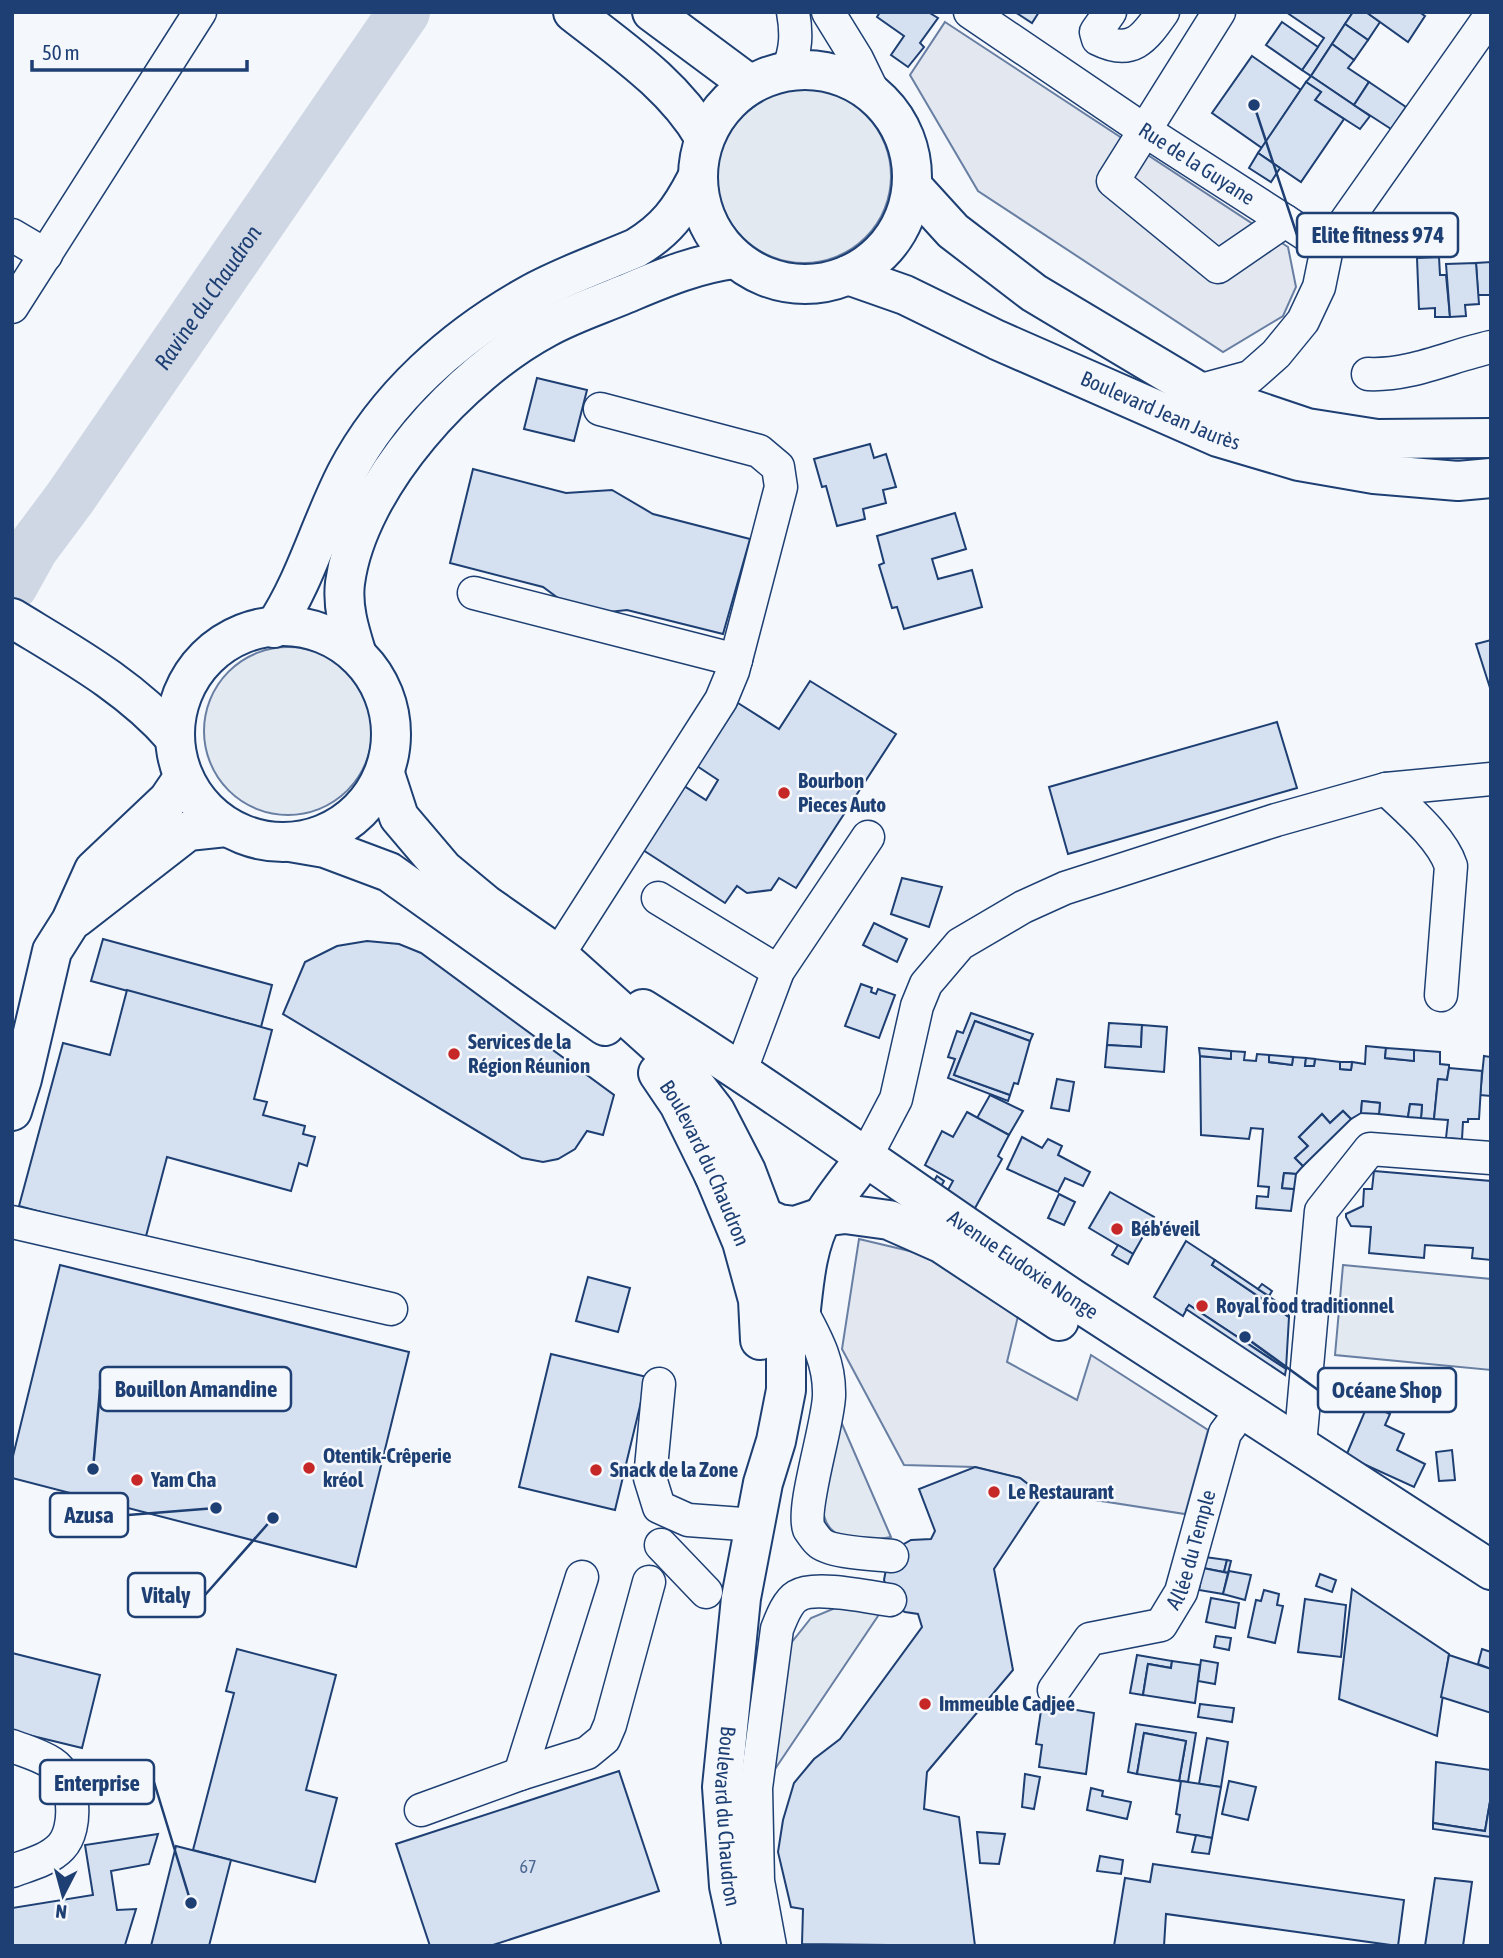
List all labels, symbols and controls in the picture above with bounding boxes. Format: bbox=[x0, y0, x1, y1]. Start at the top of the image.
scale bar bbox=[32, 28, 247, 72]
text: 50 m bbox=[42, 40, 80, 64]
street label: Rue de la Guyane bbox=[1135, 117, 1260, 209]
callout: Elite fitness 974 bbox=[1297, 213, 1458, 257]
water label: Ravine du Chaudron bbox=[149, 220, 266, 375]
text: Elite fitness 974 bbox=[1312, 222, 1445, 248]
street label: Boulevard Jean Jaurès bbox=[1077, 365, 1243, 454]
place label: Bourbon Pieces Auto bbox=[798, 768, 886, 816]
marker: Bourbon Pieces Auto bbox=[776, 785, 792, 801]
place label: Services de la Région Réunion bbox=[468, 1029, 590, 1077]
marker: Services de la Région Réunion bbox=[446, 1046, 462, 1062]
street label: Boulevard du Chaudron bbox=[655, 1075, 755, 1249]
street label: Avenue Eudoxie Nonge bbox=[944, 1205, 1103, 1323]
place label: Béb'éveil bbox=[1131, 1216, 1200, 1240]
marker: Béb'éveil bbox=[1109, 1221, 1125, 1237]
place label: Royal food traditionnel bbox=[1216, 1293, 1394, 1317]
marker: Royal food traditionnel bbox=[1194, 1298, 1210, 1314]
callout: Bouillon Amandine bbox=[100, 1367, 291, 1411]
callout: Océane Shop bbox=[1318, 1368, 1456, 1412]
text: Bouillon Amandine bbox=[115, 1376, 277, 1402]
text: Océane Shop bbox=[1332, 1377, 1442, 1403]
place label: Otentik-Crêperie kréol bbox=[323, 1443, 451, 1491]
place label: Snack de la Zone bbox=[610, 1457, 738, 1481]
marker: Otentik-Crêperie kréol bbox=[301, 1460, 317, 1476]
marker: Snack de la Zone bbox=[588, 1462, 604, 1478]
place label: Yam Cha bbox=[150, 1467, 216, 1491]
marker: Yam Cha bbox=[129, 1472, 145, 1488]
place label: Le Restaurant bbox=[1008, 1479, 1114, 1503]
marker: Le Restaurant bbox=[986, 1484, 1002, 1500]
street label: Allée du Temple bbox=[1160, 1487, 1220, 1613]
callout: Azusa bbox=[50, 1493, 128, 1537]
text: Azusa bbox=[63, 1502, 114, 1528]
callout: Vitaly bbox=[128, 1573, 205, 1617]
text: Vitaly bbox=[140, 1582, 191, 1608]
place label: Immeuble Cadjee bbox=[939, 1691, 1075, 1715]
marker: Immeuble Cadjee bbox=[917, 1696, 933, 1712]
street label: Boulevard du Chaudron bbox=[711, 1725, 746, 1908]
callout: Enterprise bbox=[40, 1760, 154, 1804]
text: Enterprise bbox=[54, 1770, 140, 1796]
house number: 67 bbox=[520, 1856, 536, 1877]
north arrow bbox=[28, 1860, 98, 1930]
text: N bbox=[54, 1900, 68, 1923]

